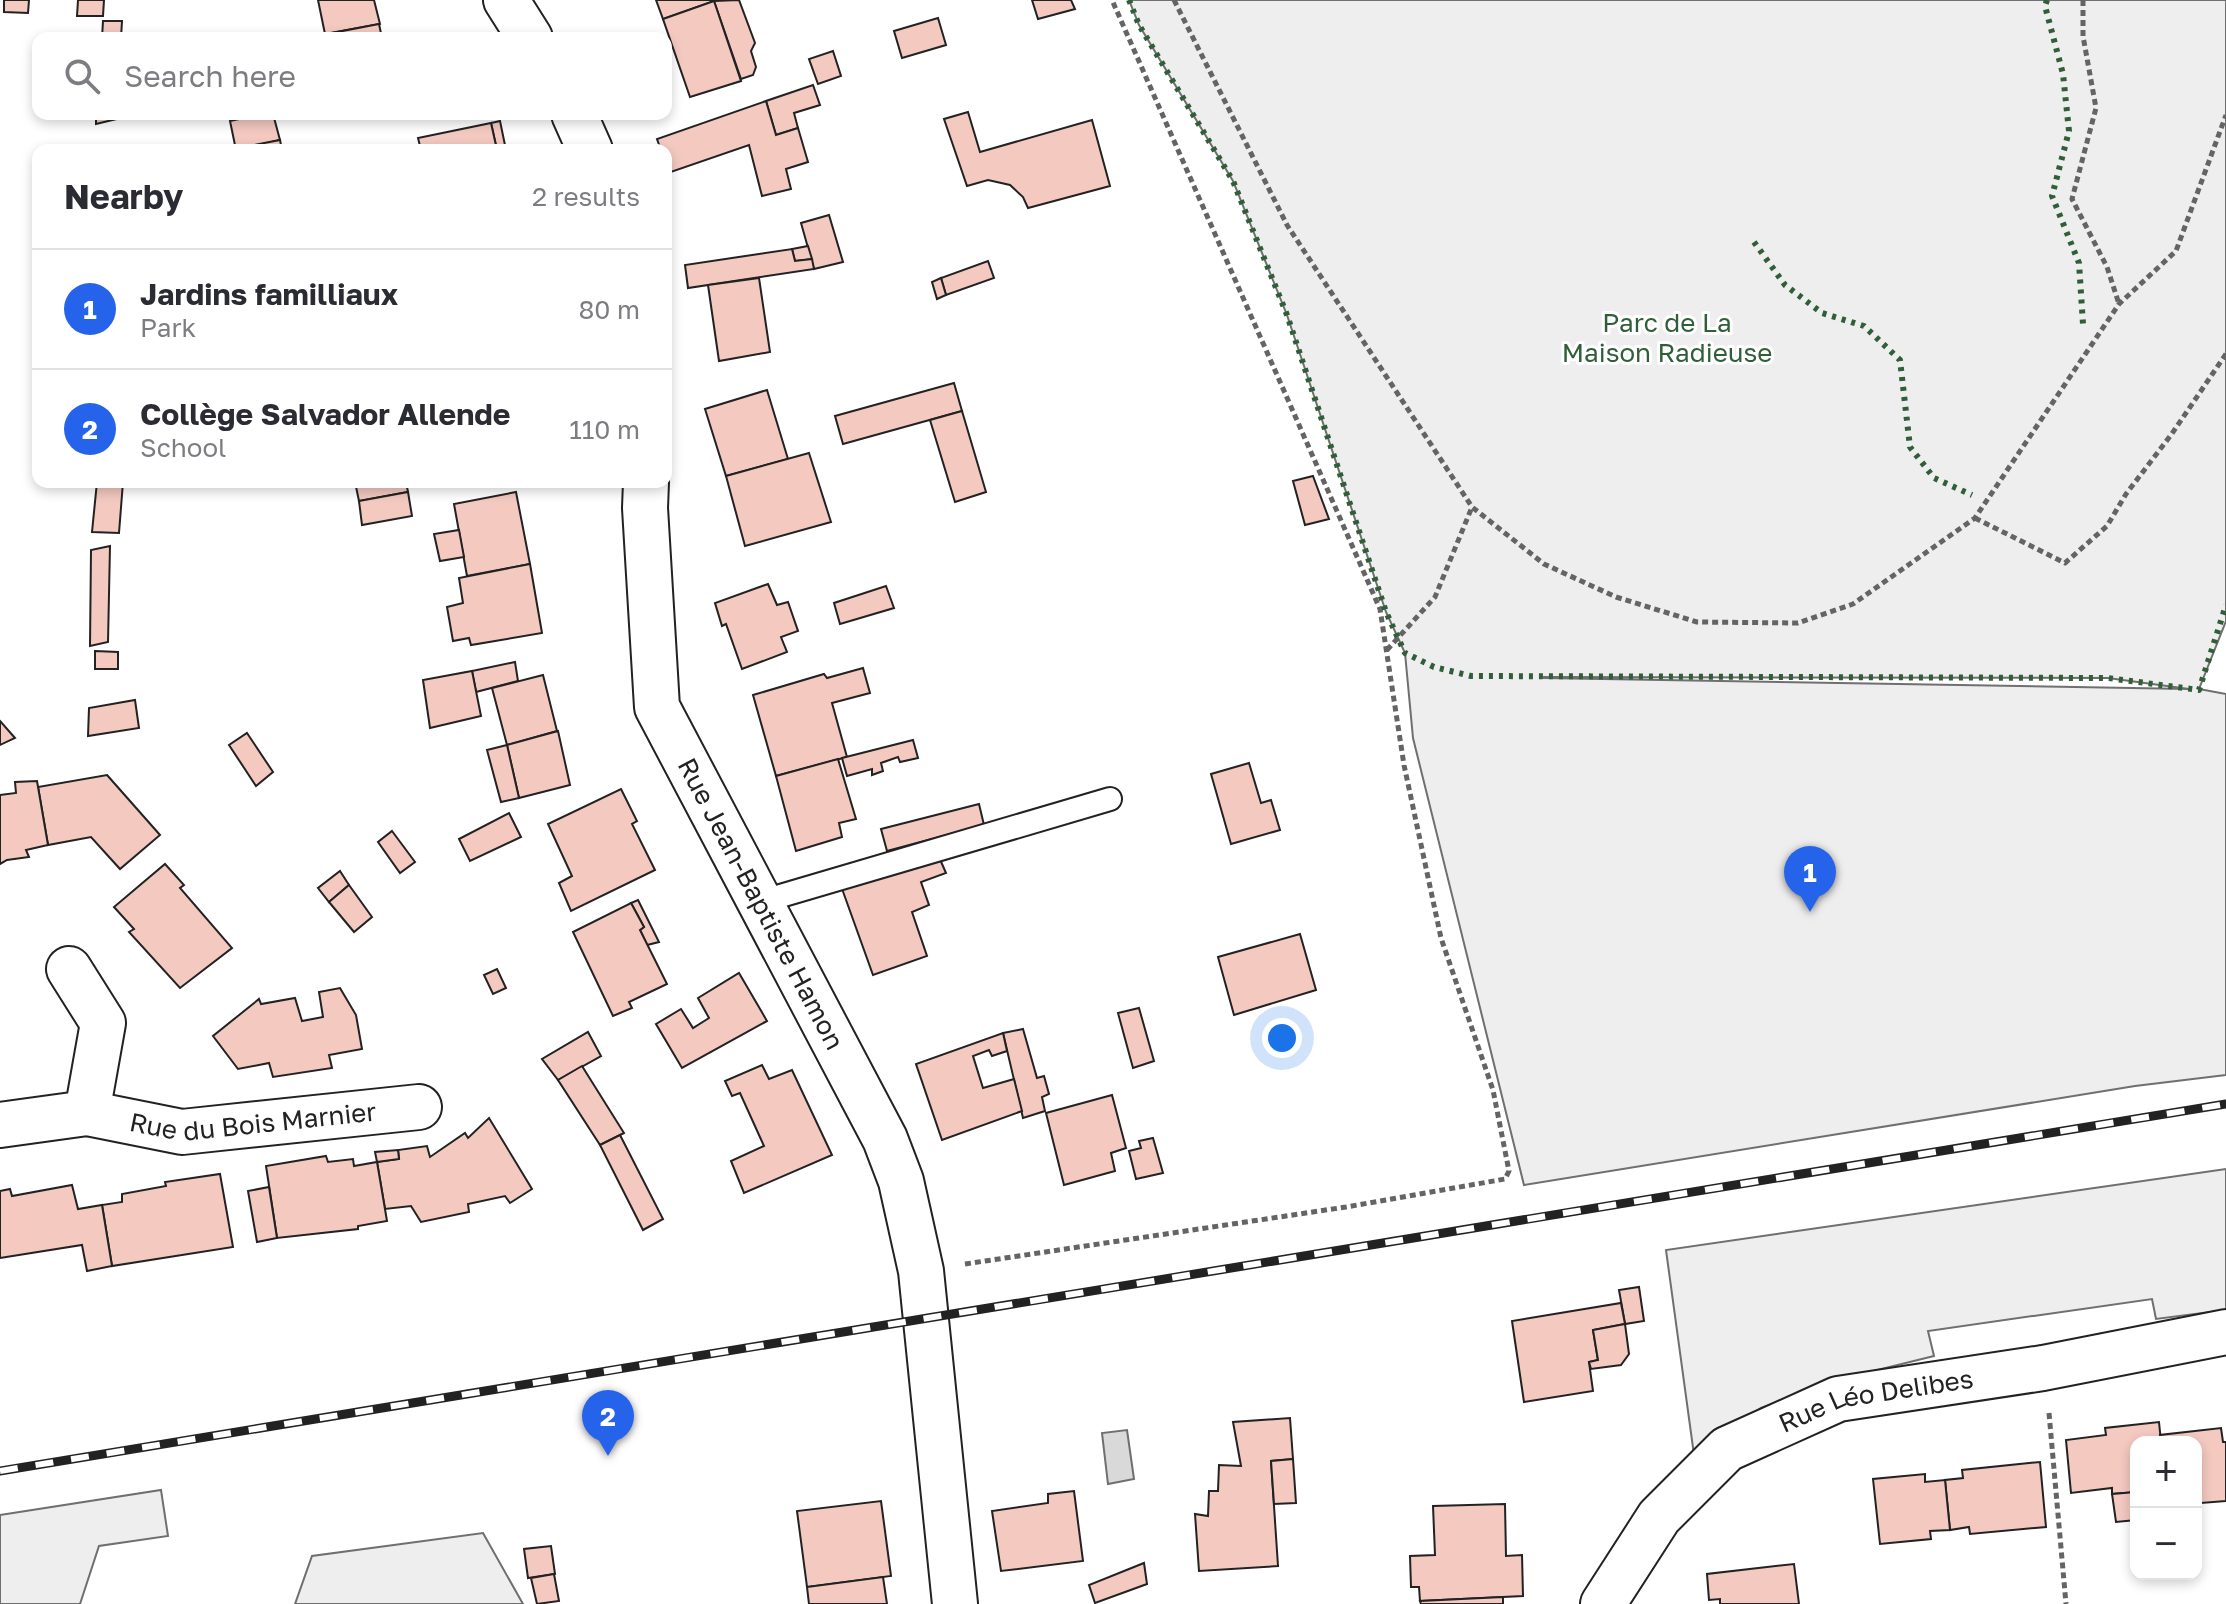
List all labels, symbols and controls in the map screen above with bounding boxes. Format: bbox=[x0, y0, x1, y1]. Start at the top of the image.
search box bbox=[32, 32, 672, 120]
icon: search bbox=[60, 54, 104, 98]
text: Search here bbox=[124, 58, 296, 94]
text: Nearby bbox=[64, 176, 184, 216]
text: 2 results bbox=[532, 181, 640, 212]
text: Jardins familliaux bbox=[140, 276, 398, 312]
text: 1 bbox=[83, 294, 97, 325]
text: 80 m bbox=[579, 294, 640, 325]
park label: Parc de La Maison Radieuse bbox=[1562, 307, 1772, 368]
text: Park bbox=[140, 312, 196, 343]
text: Collège Salvador Allende bbox=[140, 396, 511, 432]
text: 2 bbox=[82, 414, 98, 445]
text: 110 m bbox=[569, 414, 640, 445]
text: School bbox=[140, 432, 226, 463]
street label: Rue Jean-Baptiste Hamon bbox=[672, 753, 851, 1055]
pin: 1 bbox=[1784, 846, 1836, 912]
your location bbox=[1262, 1018, 1302, 1058]
street label: Rue du Bois Marnier bbox=[127, 1096, 378, 1147]
street label: Rue Léo Delibes bbox=[1774, 1363, 1975, 1439]
pin: 2 bbox=[582, 1390, 634, 1456]
map controls bbox=[2130, 1436, 2202, 1580]
button: + bbox=[2130, 1436, 2202, 1508]
button: − bbox=[2130, 1508, 2202, 1580]

